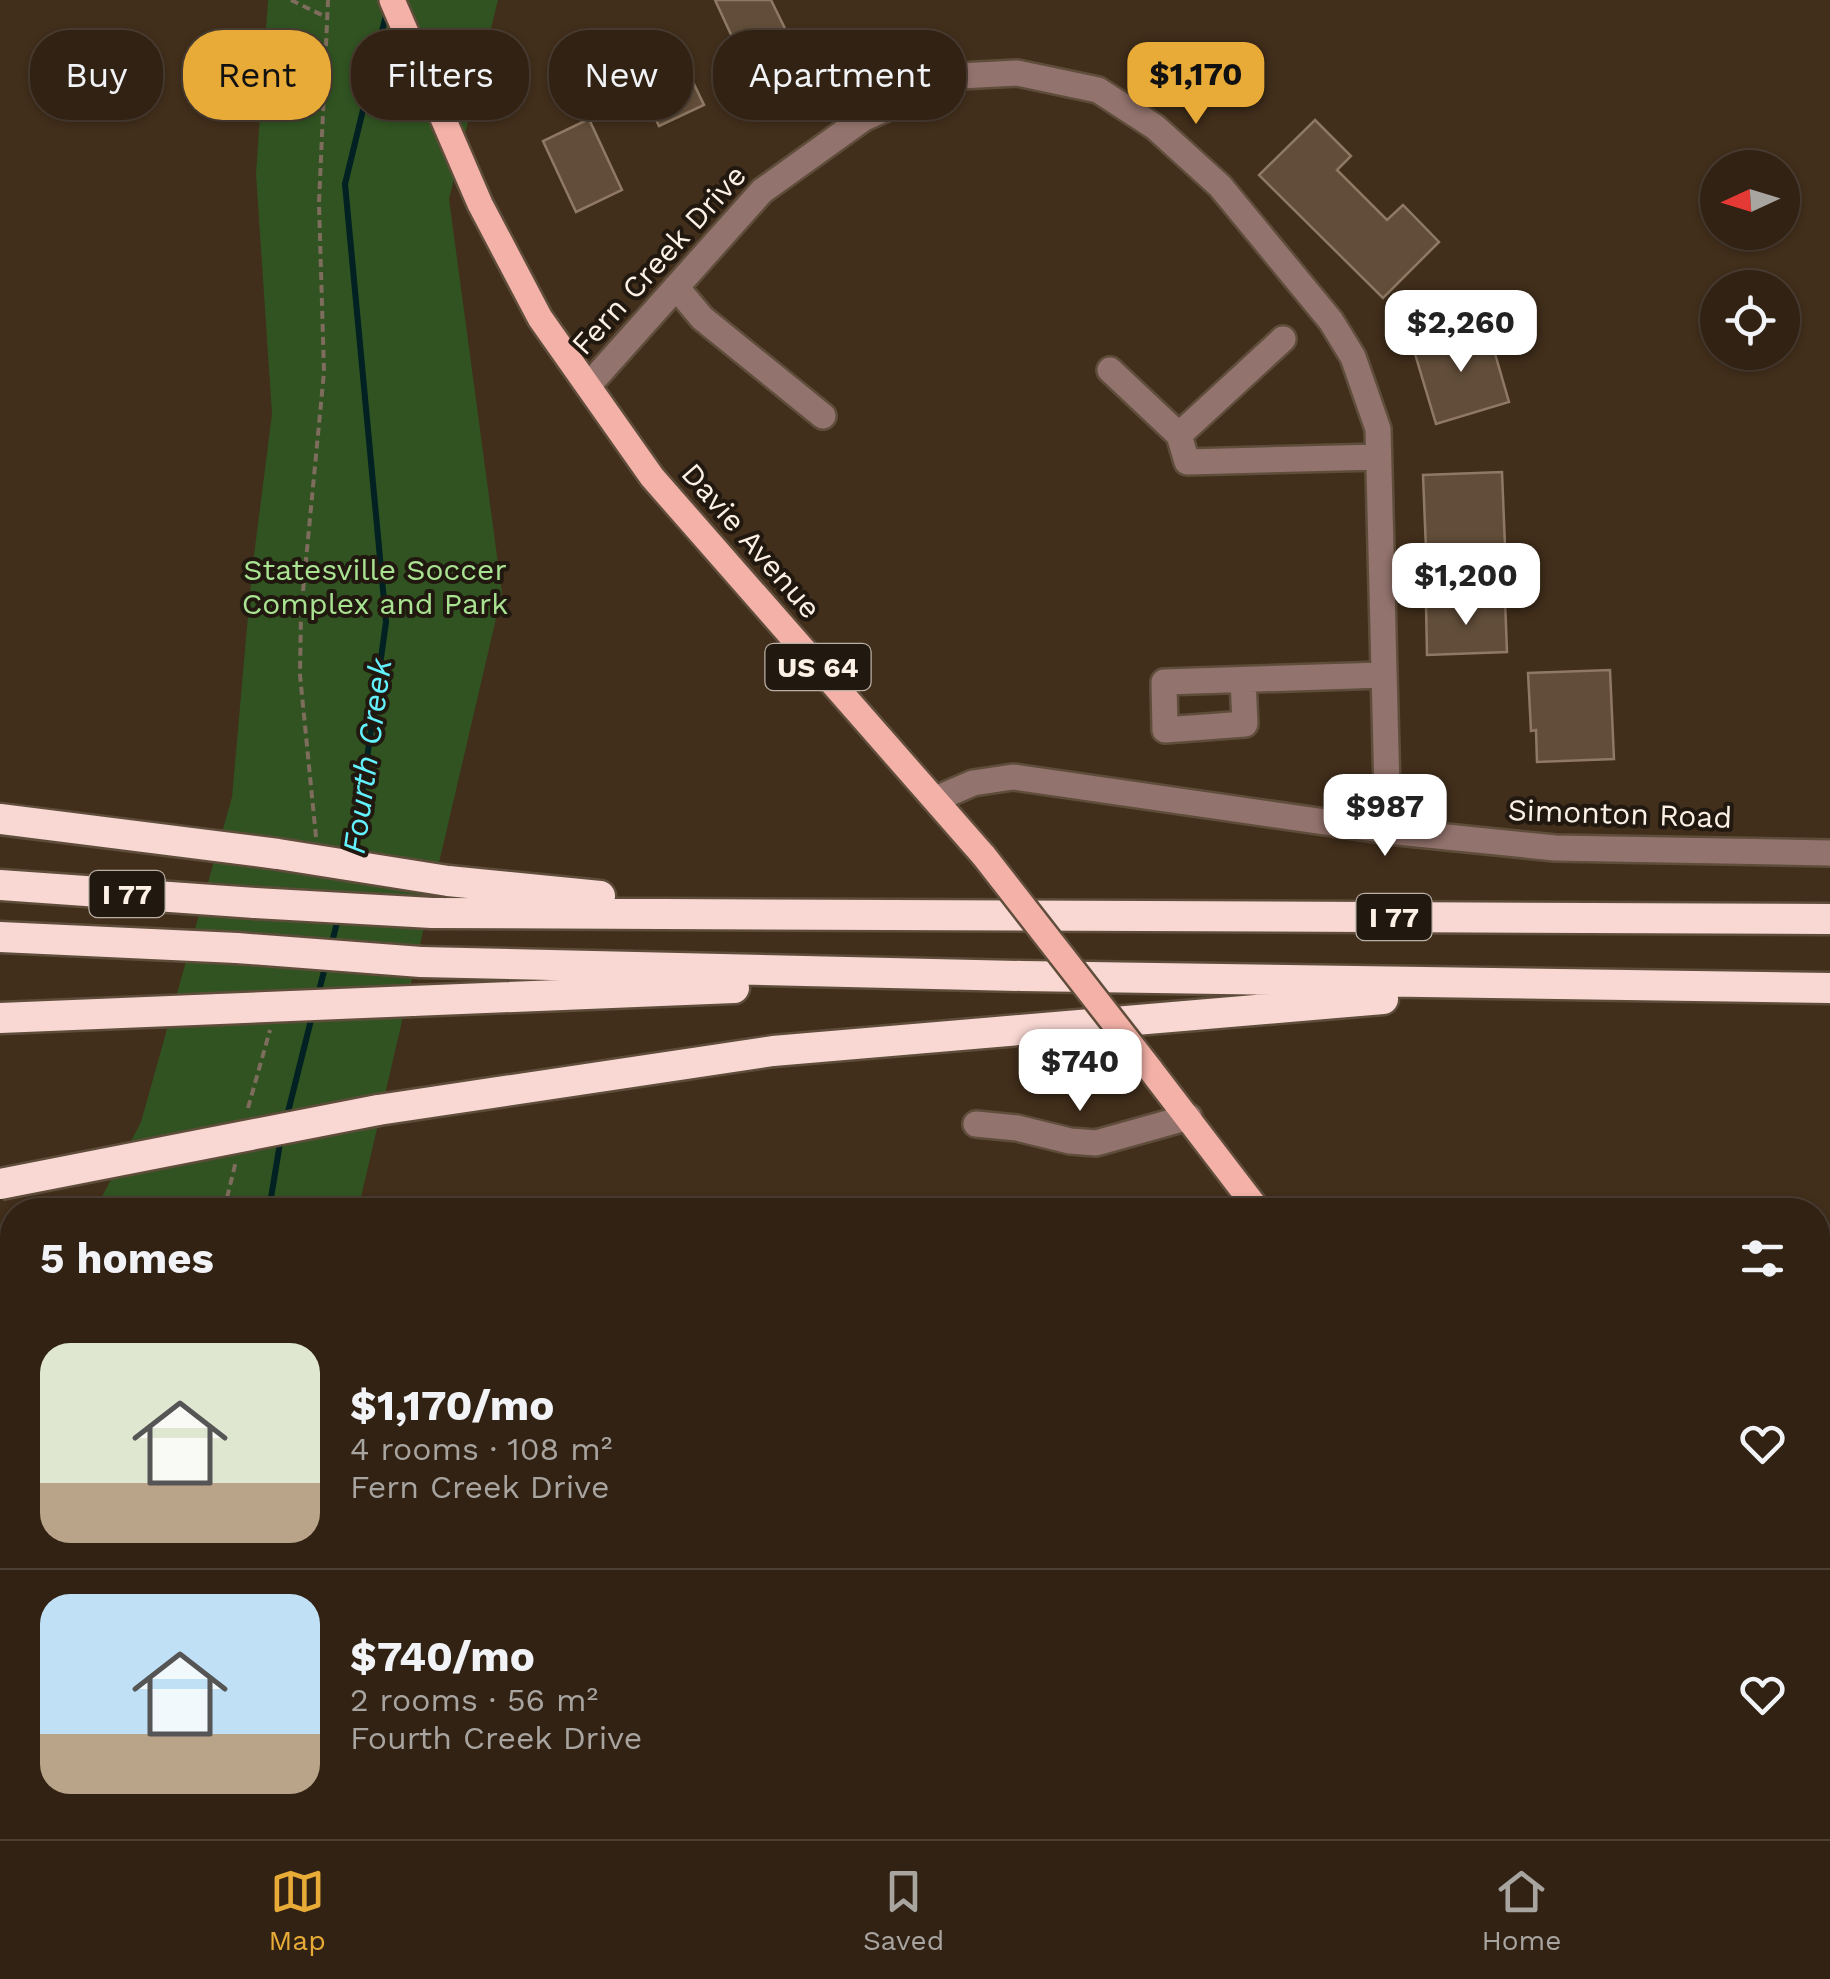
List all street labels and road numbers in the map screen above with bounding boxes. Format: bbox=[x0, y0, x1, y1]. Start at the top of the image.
street label: Fern Creek Drive bbox=[564, 158, 753, 362]
street label: Davie Avenue bbox=[674, 456, 828, 625]
road number: US 64 bbox=[766, 644, 870, 690]
street label: Simonton Road bbox=[1507, 792, 1733, 835]
road number: I 77 bbox=[90, 871, 164, 917]
road number: I 77 bbox=[1356, 894, 1432, 940]

